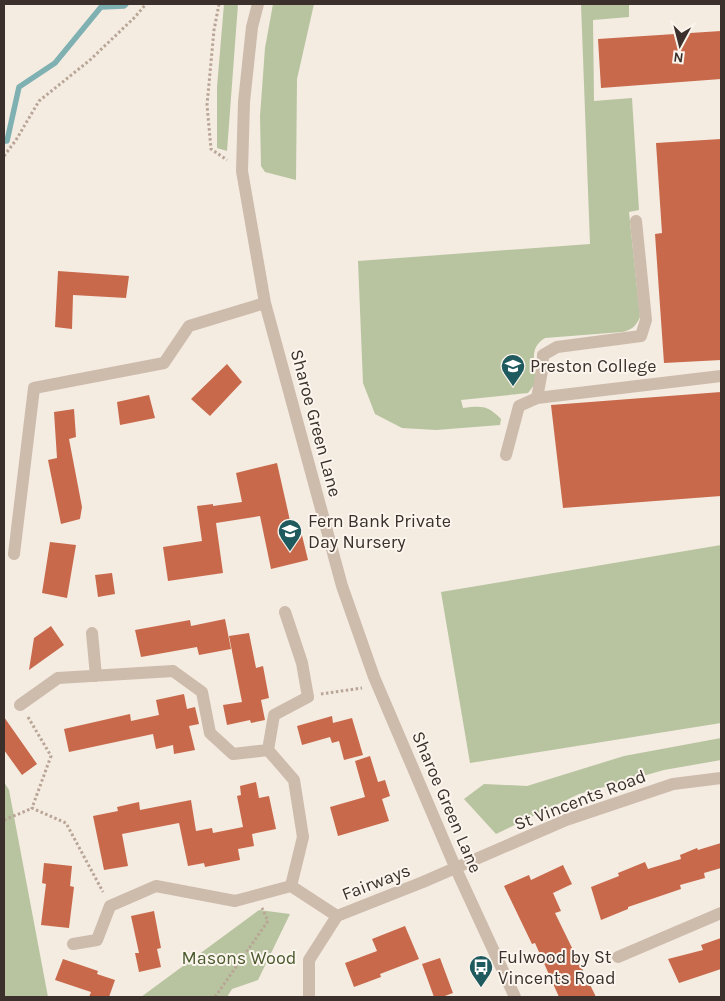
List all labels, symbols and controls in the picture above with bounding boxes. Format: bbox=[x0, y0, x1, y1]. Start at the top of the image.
north arrow bbox=[655, 20, 705, 70]
text: N bbox=[672, 48, 684, 66]
street label: Sharoe Green Lane bbox=[286, 347, 346, 499]
school or university icon: Preston College bbox=[500, 353, 526, 387]
place label: Preston College bbox=[530, 355, 657, 377]
place label: Fern Bank Private Day Nursery bbox=[308, 510, 451, 553]
school or university icon: Fern Bank Private Day Nursery bbox=[277, 518, 303, 552]
street label: Sharoe Green Lane bbox=[407, 728, 487, 876]
street label: St Vincents Road bbox=[511, 765, 649, 835]
street label: Fairways bbox=[339, 859, 413, 905]
place label: Fulwood by St Vincents Road bbox=[498, 946, 616, 989]
park label: Masons Wood bbox=[182, 947, 296, 969]
bus stop icon: Fulwood by St Vincents Road bbox=[468, 954, 494, 988]

